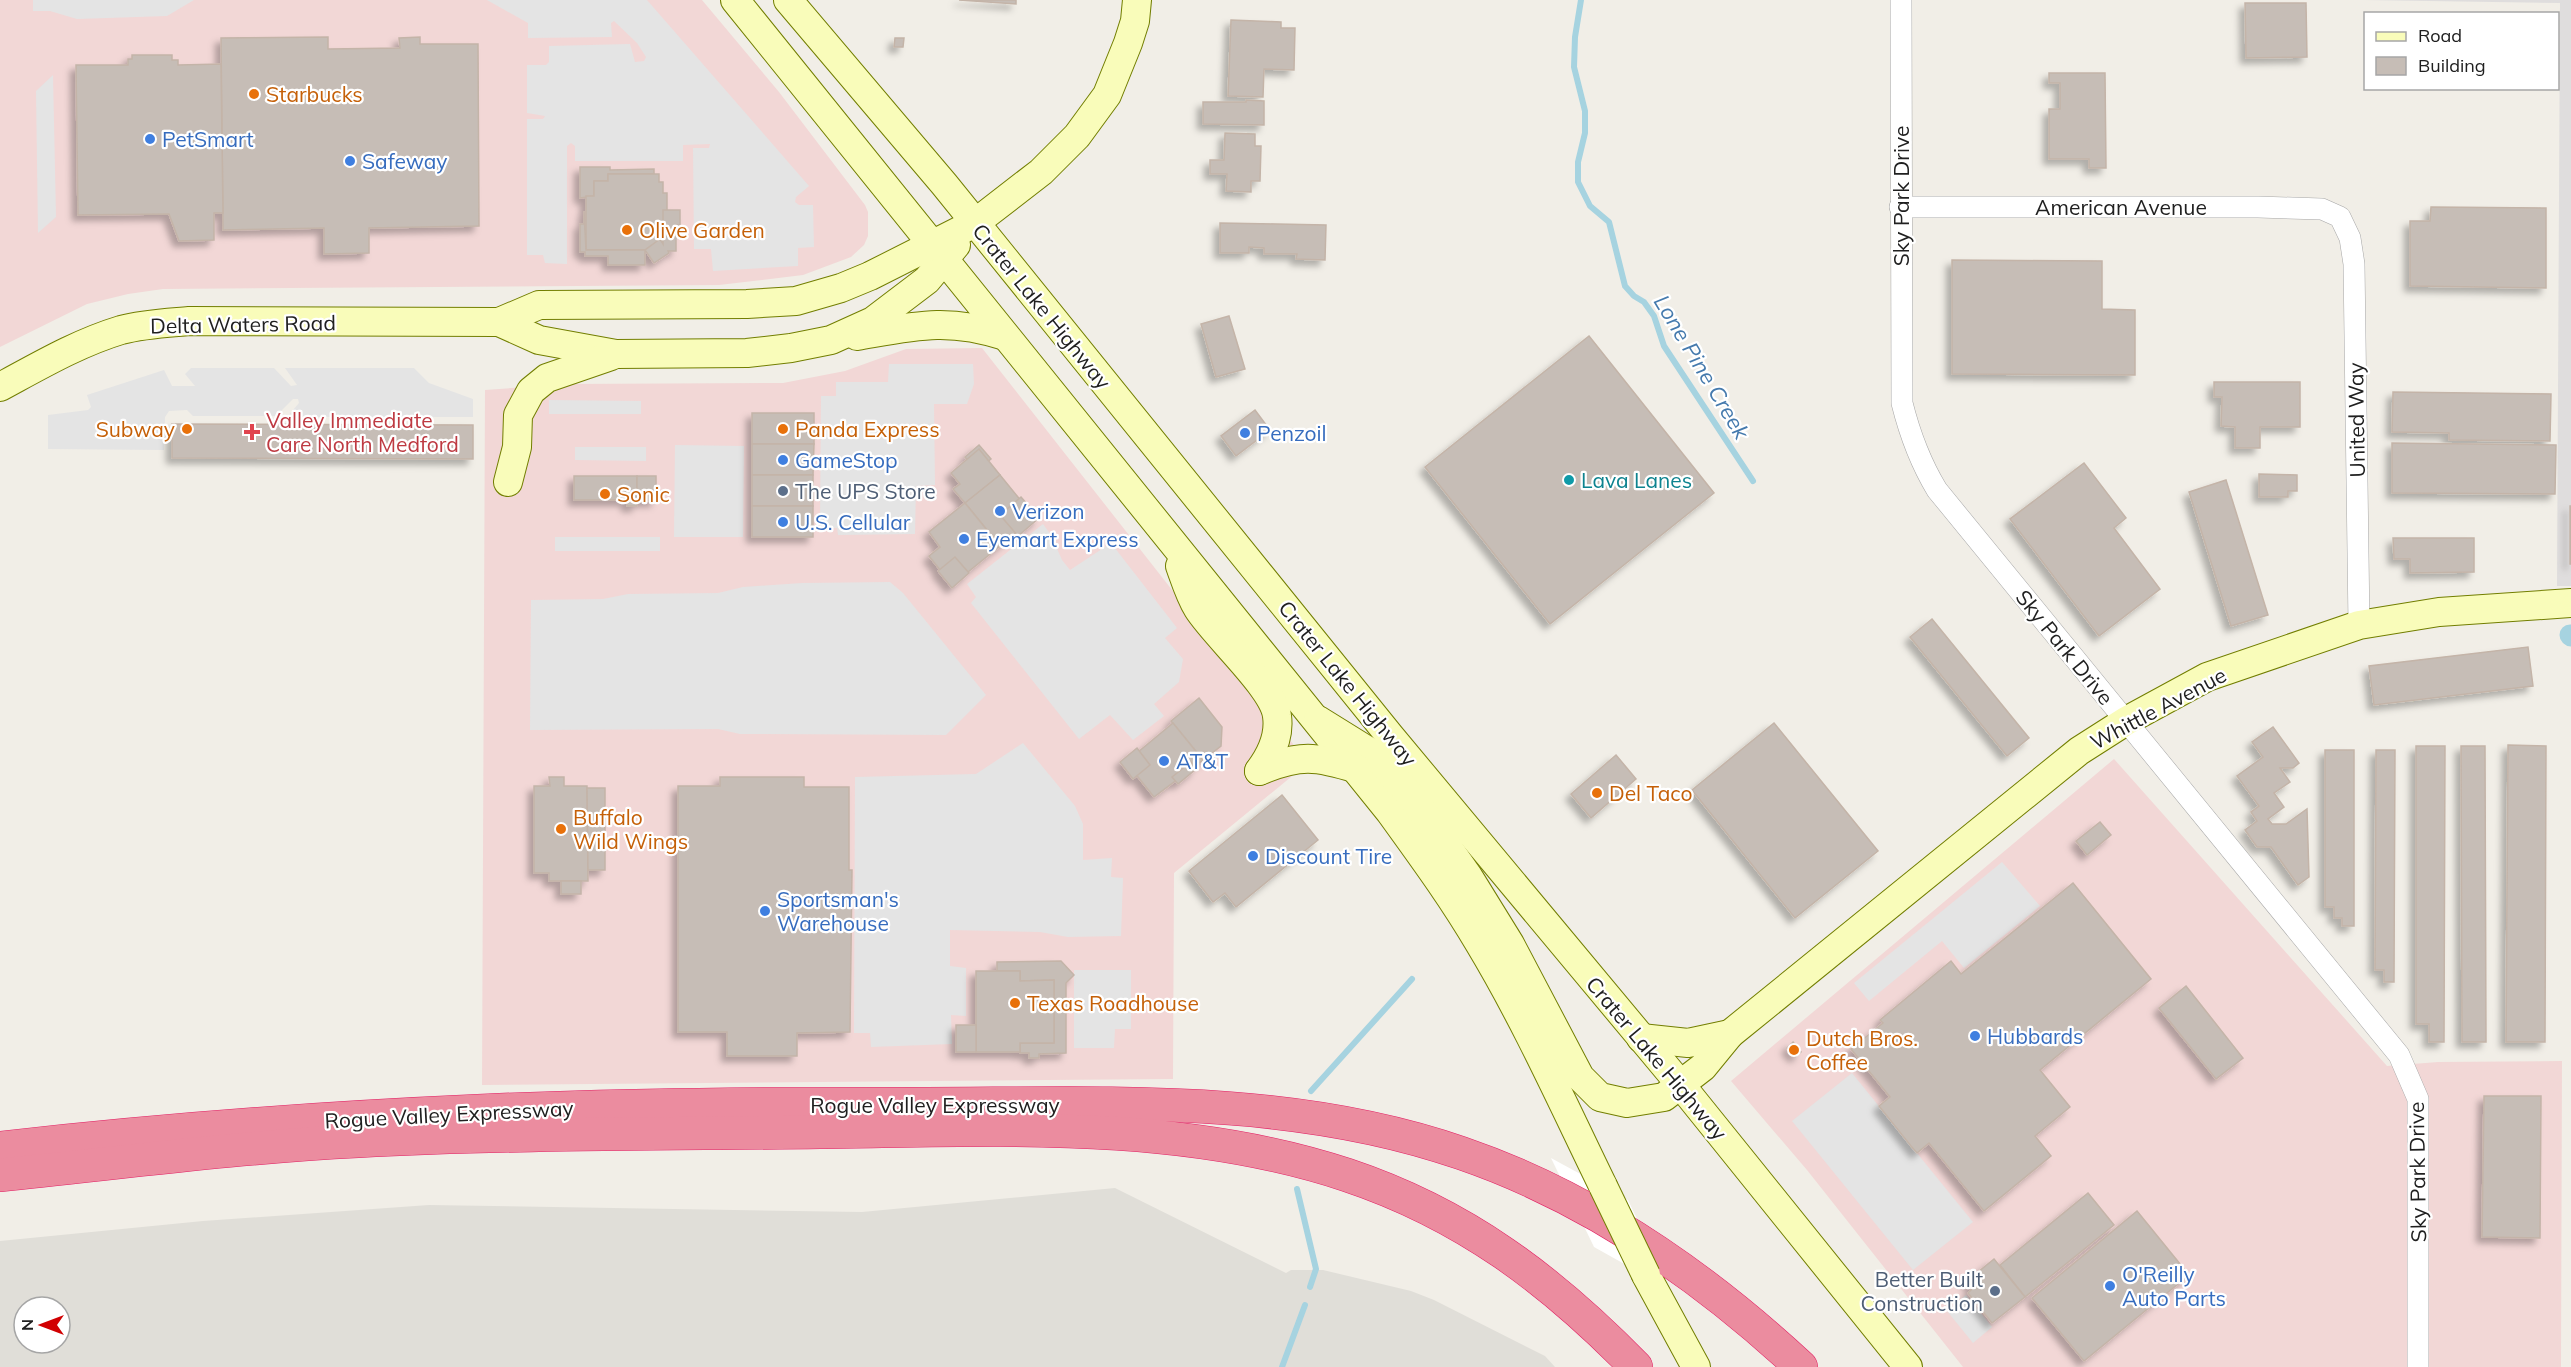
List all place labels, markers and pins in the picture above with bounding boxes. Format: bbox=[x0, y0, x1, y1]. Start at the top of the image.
place label: Starbucks bbox=[266, 81, 363, 107]
marker: Starbucks bbox=[247, 87, 261, 101]
place label: PetSmart bbox=[162, 126, 254, 152]
marker: PetSmart bbox=[143, 132, 157, 146]
place label: Safeway bbox=[362, 148, 447, 174]
marker: Safeway bbox=[343, 154, 357, 168]
place label: Olive Garden bbox=[639, 217, 765, 243]
marker: Olive Garden bbox=[620, 223, 634, 237]
place label: Valley Immediate Care North Medford bbox=[266, 407, 459, 457]
place label: Subway bbox=[96, 416, 175, 442]
place label: Panda Express bbox=[795, 416, 940, 442]
place label: Penzoil bbox=[1257, 420, 1327, 446]
marker: Subway bbox=[180, 422, 194, 436]
marker: Panda Express bbox=[776, 422, 790, 436]
marker: Valley Immediate Care North Medford bbox=[243, 423, 261, 441]
marker: Penzoil bbox=[1238, 426, 1252, 440]
place label: GameStop bbox=[795, 447, 898, 473]
marker: GameStop bbox=[776, 453, 790, 467]
place label: Lava Lanes bbox=[1581, 467, 1692, 493]
marker: Lava Lanes bbox=[1562, 473, 1576, 487]
place label: The UPS Store bbox=[795, 478, 936, 504]
place label: Sonic bbox=[617, 481, 670, 507]
marker: The UPS Store bbox=[776, 484, 790, 498]
marker: Sonic bbox=[598, 487, 612, 501]
place label: Verizon bbox=[1012, 498, 1084, 524]
marker: Verizon bbox=[993, 504, 1007, 518]
place label: U.S. Cellular bbox=[795, 509, 911, 535]
marker: U.S. Cellular bbox=[776, 515, 790, 529]
place label: Eyemart Express bbox=[976, 526, 1139, 552]
marker: Eyemart Express bbox=[957, 532, 971, 546]
place label: AT&T bbox=[1176, 748, 1228, 774]
marker: AT&T bbox=[1157, 754, 1171, 768]
place label: Del Taco bbox=[1609, 780, 1692, 806]
marker: Del Taco bbox=[1590, 786, 1604, 800]
place label: Buffalo Wild Wings bbox=[573, 804, 688, 854]
marker: Buffalo Wild Wings bbox=[554, 822, 568, 836]
place label: Discount Tire bbox=[1265, 843, 1392, 869]
marker: Discount Tire bbox=[1246, 849, 1260, 863]
place label: Sportsman's Warehouse bbox=[777, 886, 899, 936]
marker: Sportsman's Warehouse bbox=[758, 904, 772, 918]
place label: Texas Roadhouse bbox=[1027, 990, 1199, 1016]
marker: Texas Roadhouse bbox=[1008, 996, 1022, 1010]
place label: Hubbards bbox=[1987, 1023, 2084, 1049]
place label: Dutch Bros. Coffee bbox=[1806, 1025, 1918, 1075]
marker: Hubbards bbox=[1968, 1029, 1982, 1043]
marker: Dutch Bros. Coffee bbox=[1787, 1043, 1801, 1057]
place label: O'Reilly Auto Parts bbox=[2122, 1261, 2226, 1311]
place label: Better Built Construction bbox=[1861, 1266, 1983, 1316]
marker: O'Reilly Auto Parts bbox=[2103, 1279, 2117, 1293]
marker: Better Built Construction bbox=[1988, 1284, 2002, 1298]

